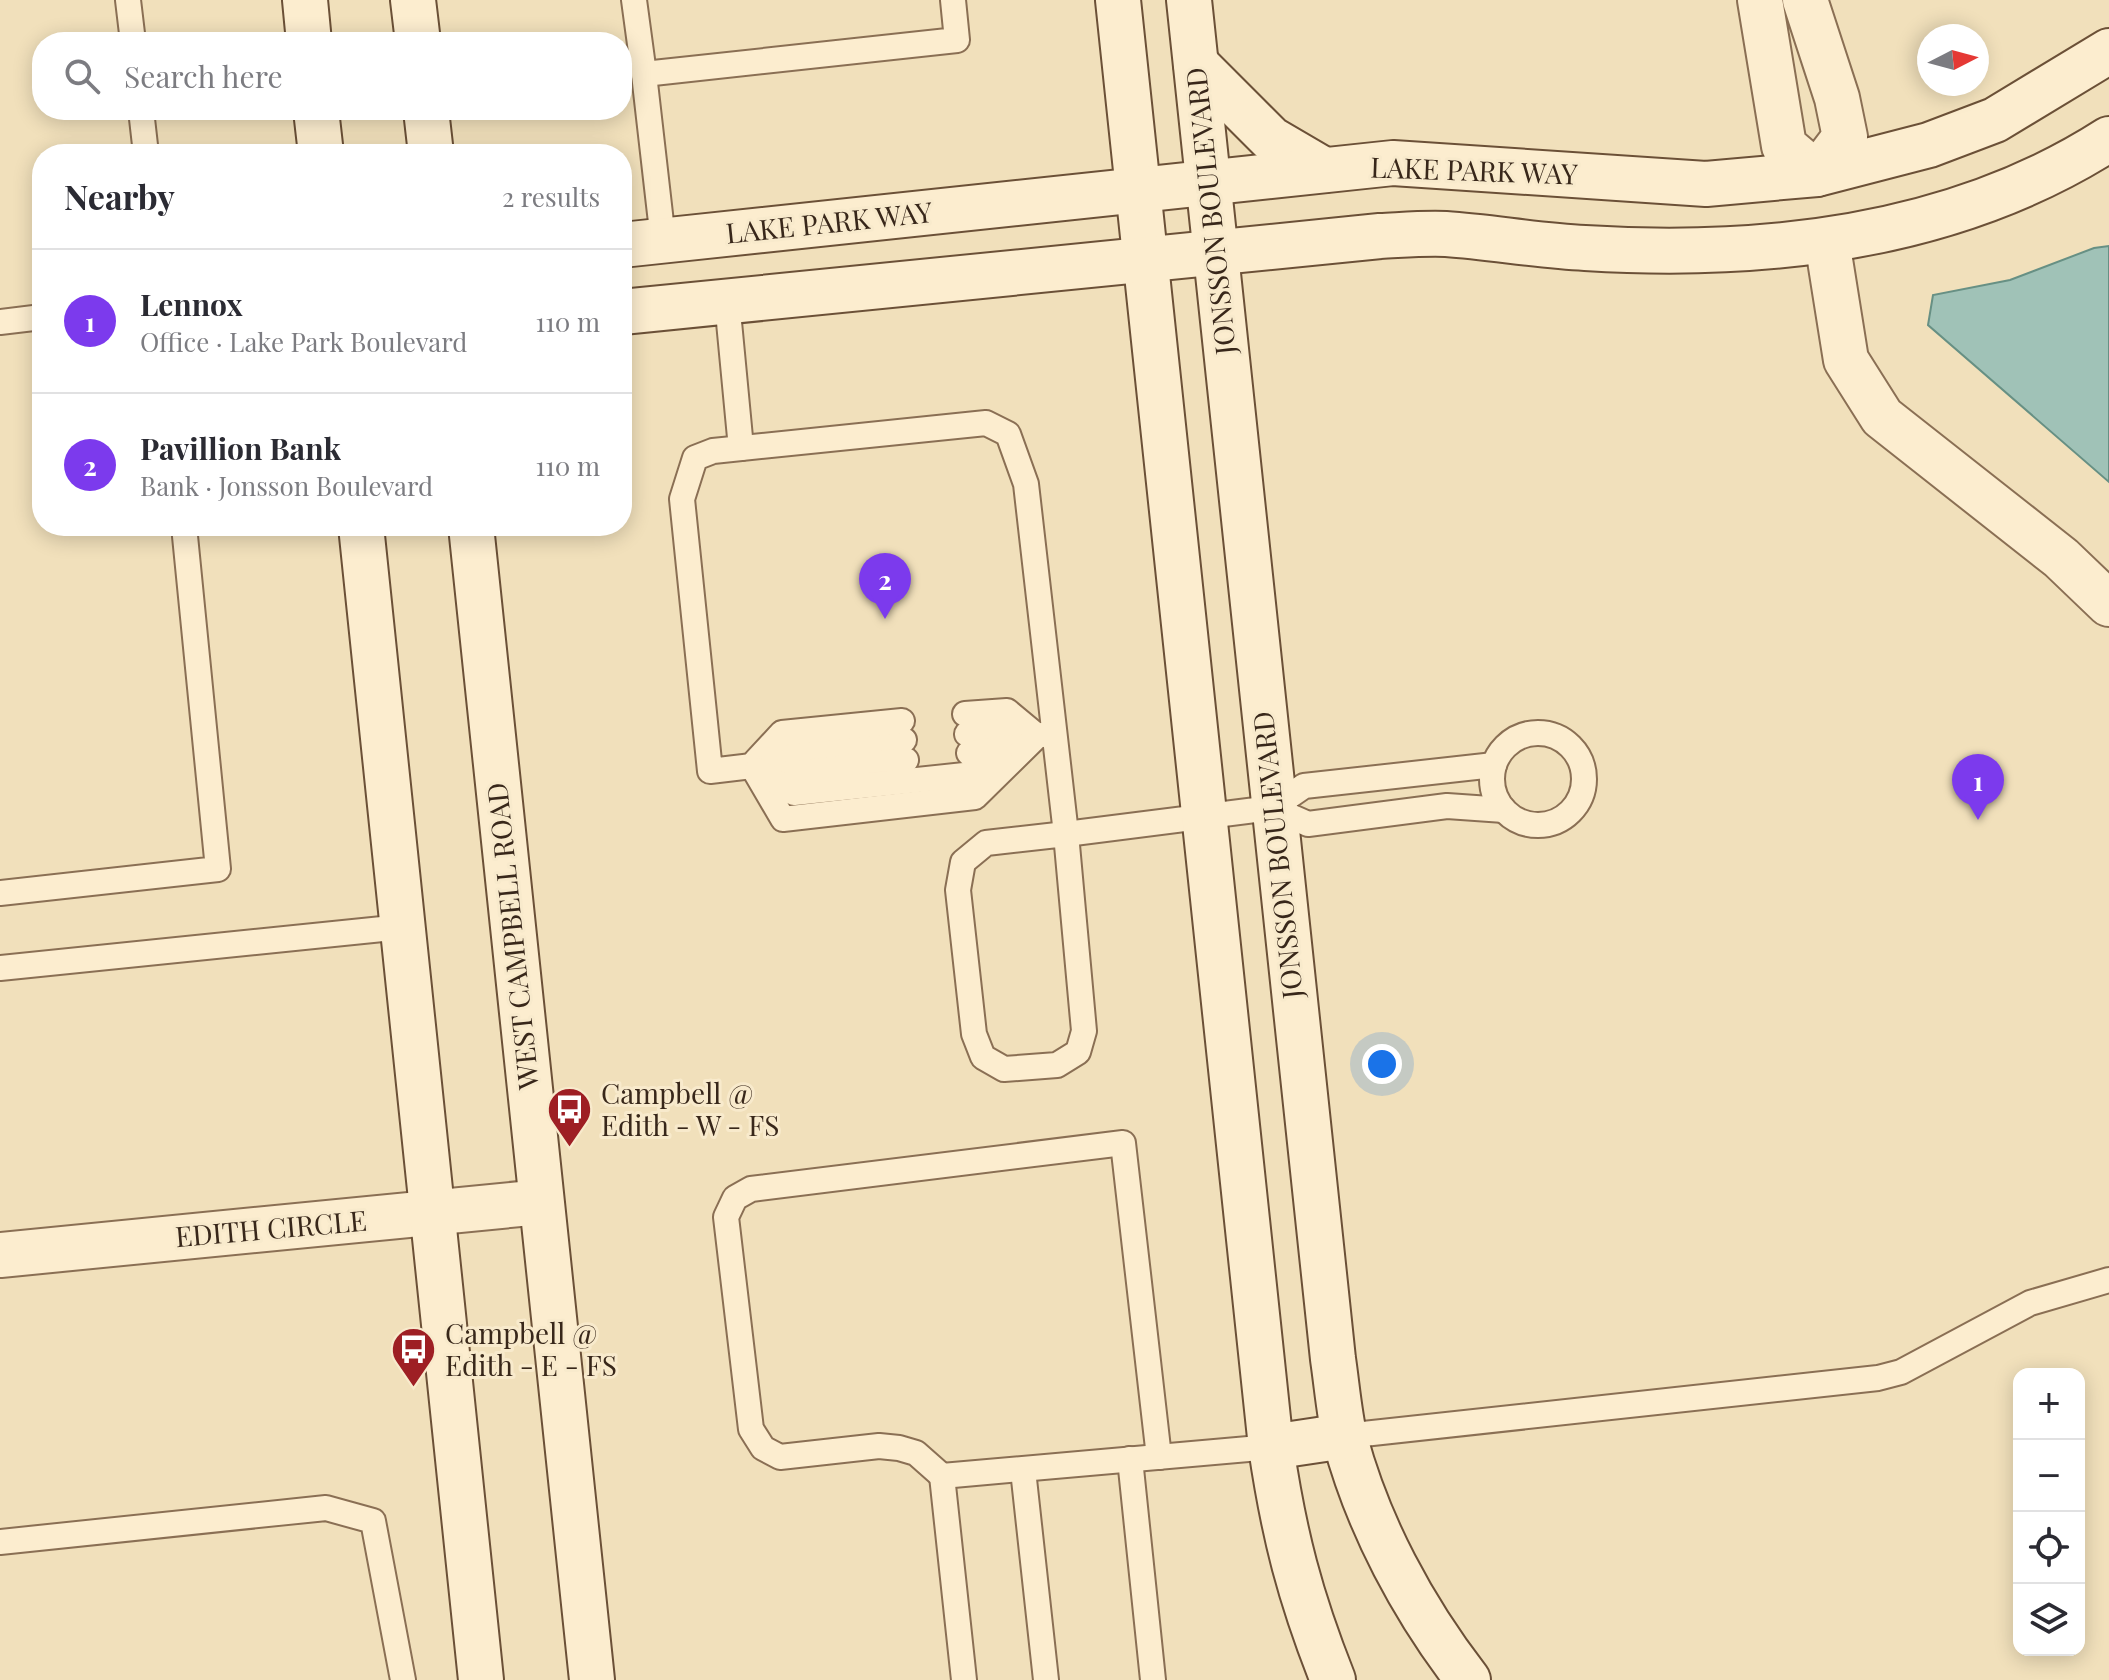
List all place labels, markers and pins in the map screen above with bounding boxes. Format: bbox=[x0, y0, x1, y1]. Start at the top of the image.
pin: 2 bbox=[859, 553, 911, 619]
pin: 1 bbox=[1952, 754, 2004, 820]
place label: Campbell @ Edith - W - FS bbox=[601, 1074, 779, 1143]
bus stop icon: Campbell @ Edith - W - FS bbox=[546, 1086, 594, 1149]
place label: Campbell @ Edith - E - FS bbox=[445, 1314, 617, 1383]
bus stop icon: Campbell @ Edith - E - FS bbox=[390, 1326, 438, 1389]

